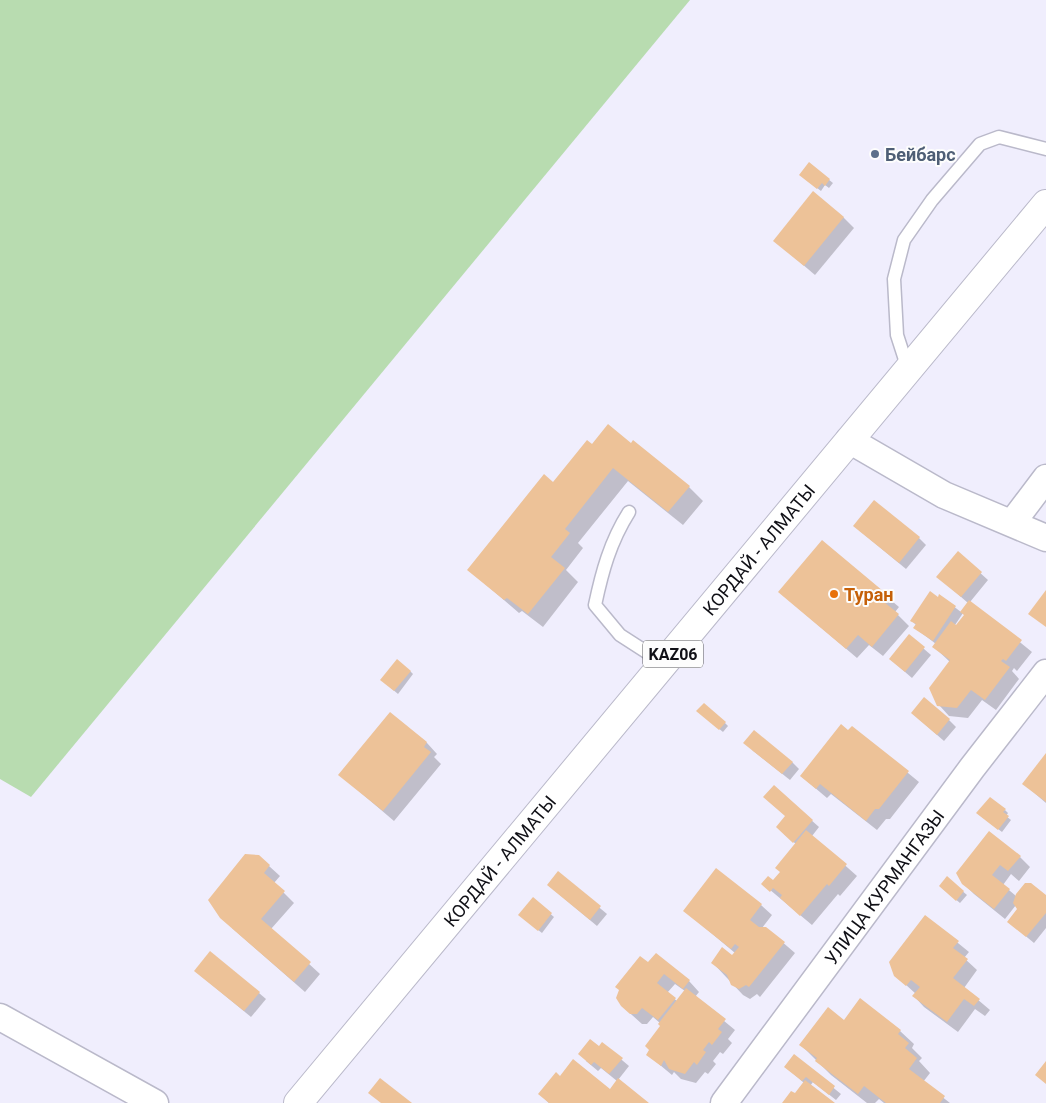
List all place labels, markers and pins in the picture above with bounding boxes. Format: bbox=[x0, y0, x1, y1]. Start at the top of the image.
place label: Бейбарс bbox=[885, 144, 956, 165]
marker: Бейбарс bbox=[869, 148, 881, 160]
place label: Туран bbox=[844, 584, 893, 605]
marker: Туран bbox=[828, 588, 840, 600]

